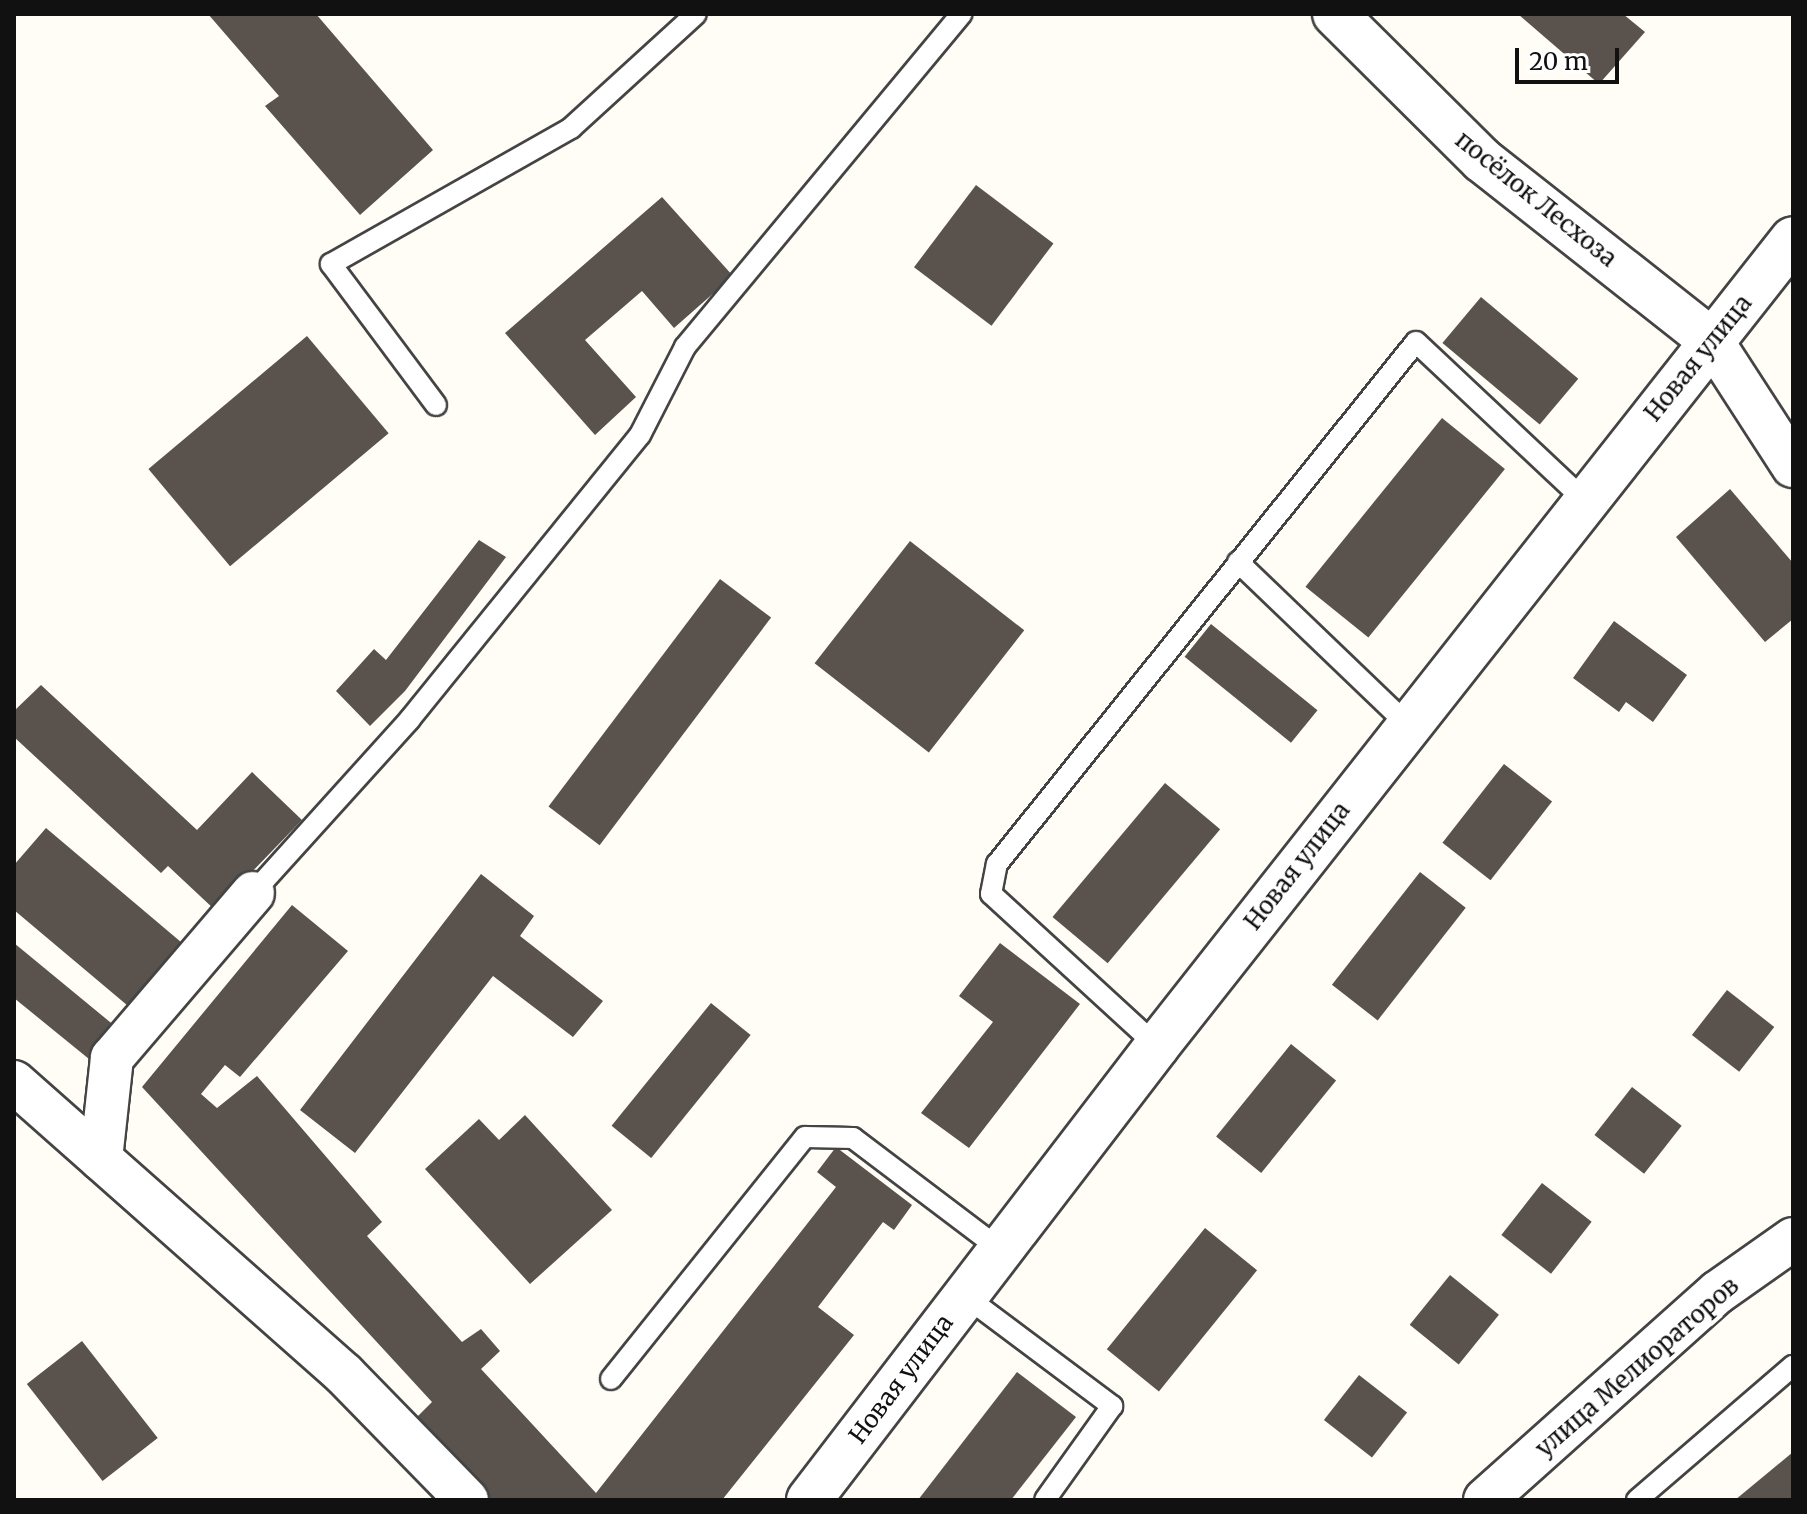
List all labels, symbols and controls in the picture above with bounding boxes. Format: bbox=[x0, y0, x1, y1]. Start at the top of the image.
scale bar bbox=[1519, 32, 1623, 82]
text: 20 m bbox=[1529, 46, 1588, 77]
street label: посёлок Лесхоза bbox=[1450, 125, 1622, 273]
street label: Новая улица bbox=[1638, 289, 1758, 427]
street label: Новая улица bbox=[1238, 796, 1356, 936]
street label: улица Мелиораторов bbox=[1530, 1271, 1744, 1463]
street label: Новая улица bbox=[843, 1309, 959, 1449]

